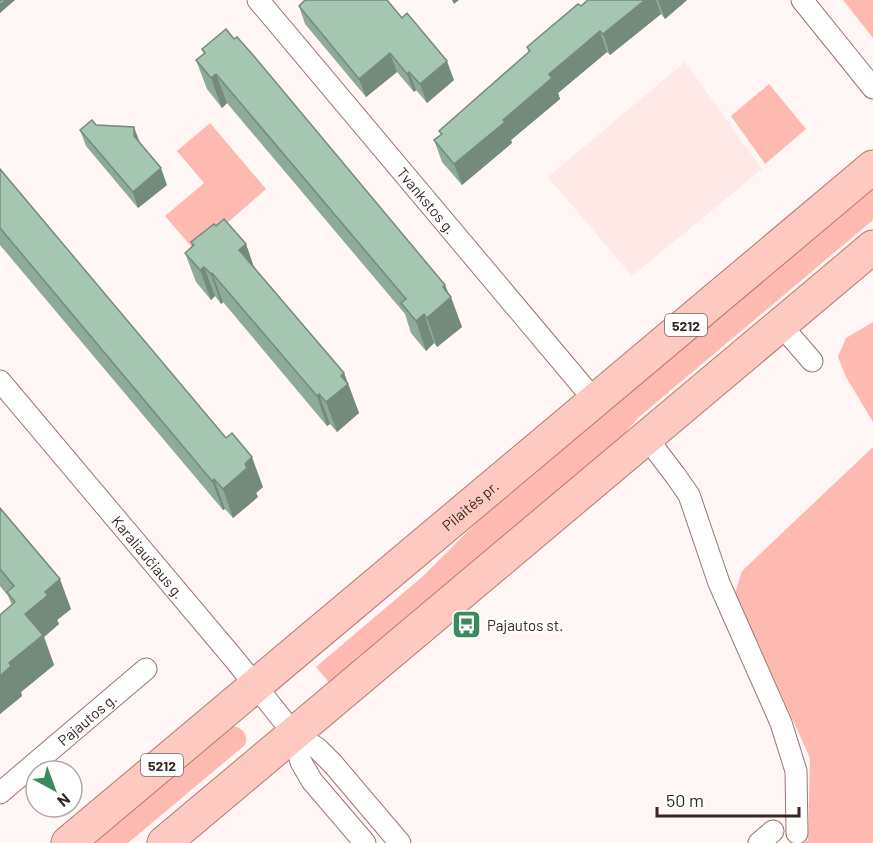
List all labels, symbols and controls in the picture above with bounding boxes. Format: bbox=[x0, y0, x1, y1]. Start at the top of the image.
street label: Tvankstos g. bbox=[394, 164, 460, 237]
road number: 5212 bbox=[665, 314, 707, 336]
street label: Pilaitės pr. bbox=[438, 476, 502, 534]
street label: Karaliaučiaus g. bbox=[108, 512, 188, 602]
bus stop icon: Pajautos st. bbox=[450, 609, 482, 641]
place label: Pajautos st. bbox=[487, 616, 563, 634]
street label: Pajautos g. bbox=[54, 689, 120, 749]
road number: 5212 bbox=[141, 754, 183, 776]
north arrow bbox=[24, 759, 84, 819]
scale bar bbox=[657, 780, 800, 818]
text: 50 m bbox=[666, 789, 704, 811]
text: N bbox=[54, 790, 74, 811]

